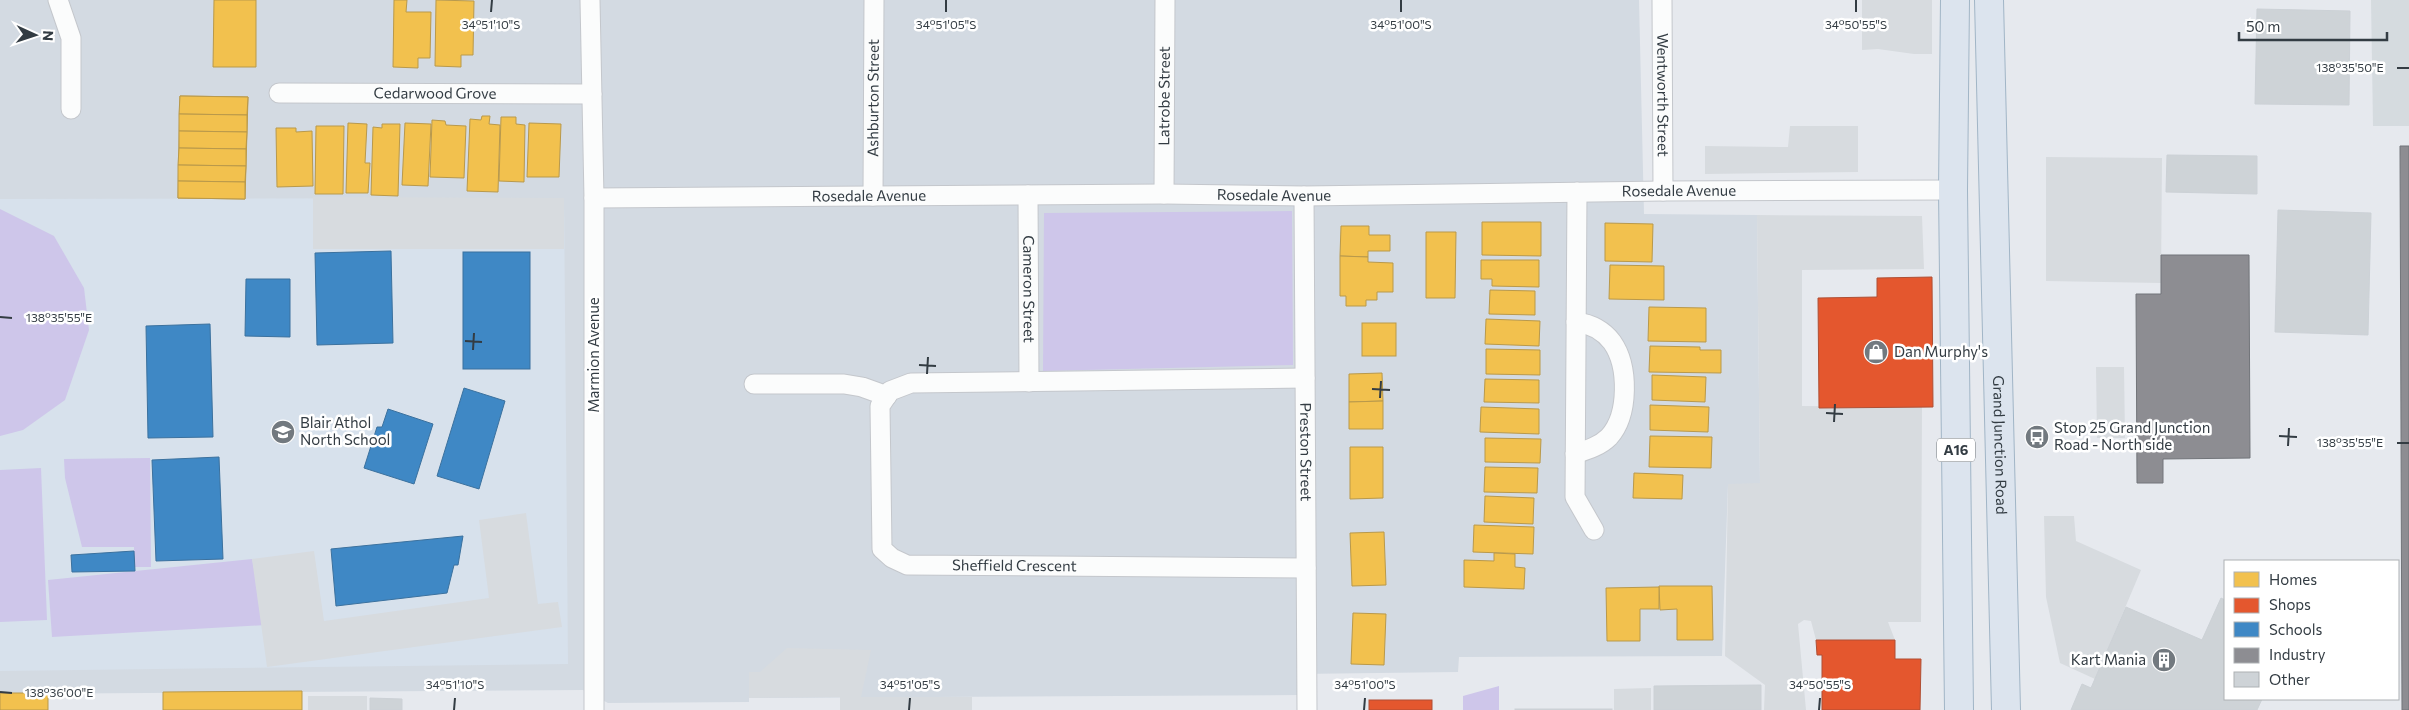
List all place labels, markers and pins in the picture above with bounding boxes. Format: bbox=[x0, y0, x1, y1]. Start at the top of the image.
shop icon: Dan Murphy's bbox=[1863, 339, 1889, 365]
place label: Dan Murphy's bbox=[1894, 342, 1988, 360]
place label: Blair Athol North School bbox=[300, 413, 390, 448]
place label: Stop 25 Grand Junction Road - North side bbox=[2054, 418, 2210, 453]
school or university icon: Blair Athol North School bbox=[270, 419, 296, 445]
bus stop icon: Stop 25 Grand Junction Road - North side bbox=[2024, 424, 2050, 450]
building icon: Kart Mania bbox=[2151, 647, 2177, 673]
place label: Kart Mania bbox=[2071, 650, 2146, 668]

